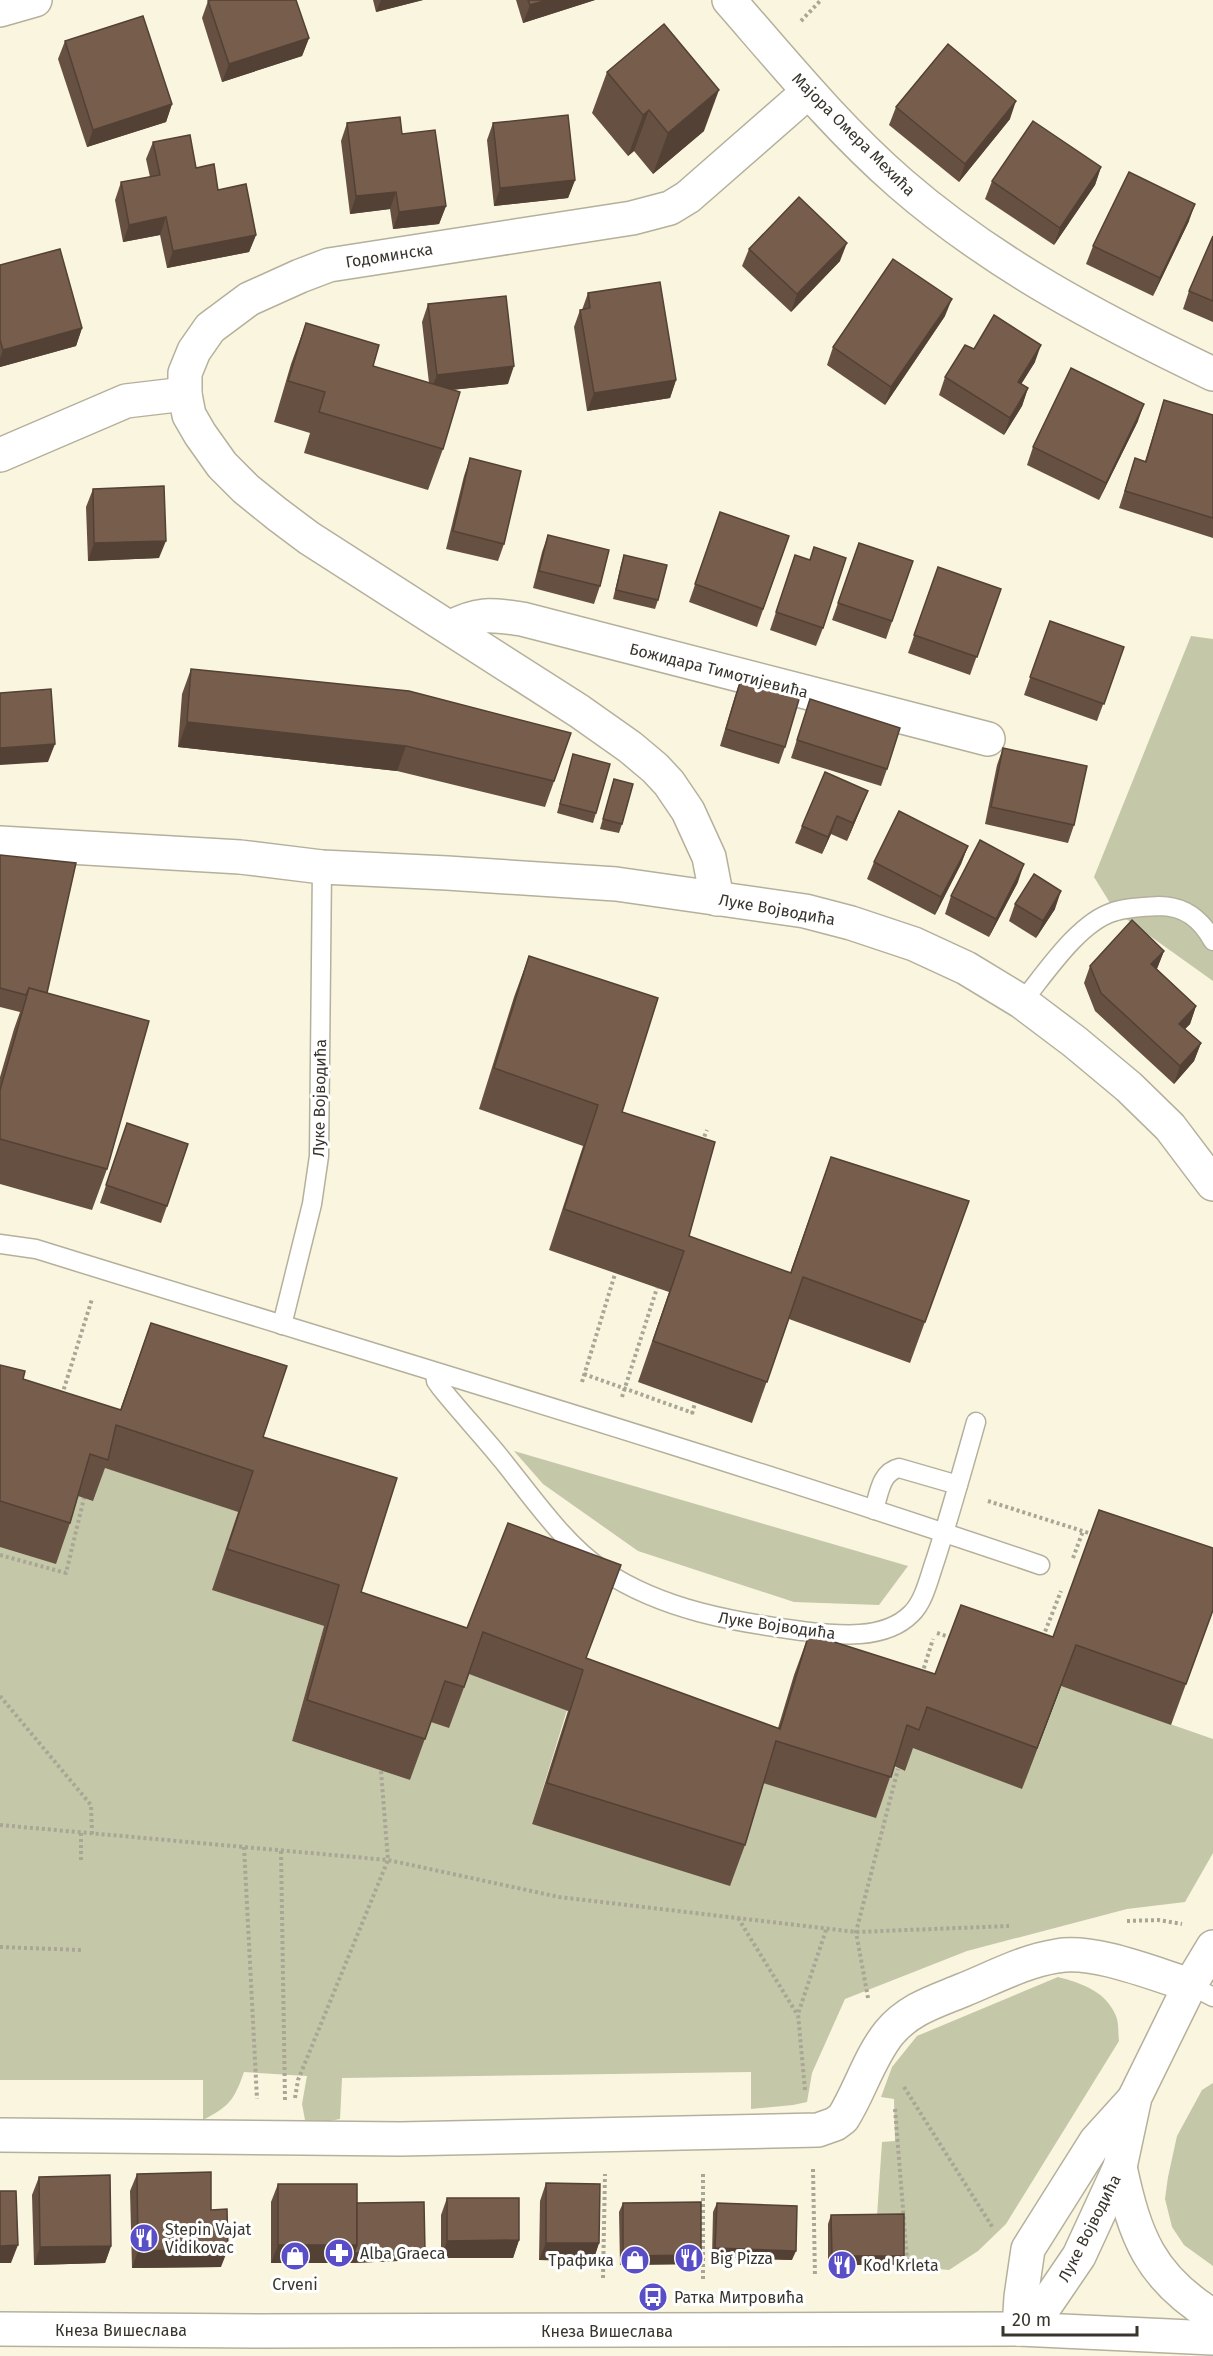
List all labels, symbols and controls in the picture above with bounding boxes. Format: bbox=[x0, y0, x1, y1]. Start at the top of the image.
street label: Мајора Омера Мехића bbox=[788, 69, 919, 200]
street label: Годоминска bbox=[344, 239, 434, 272]
street label: Божидара Тимотијевића bbox=[628, 639, 810, 702]
street label: Луке Војводића bbox=[717, 890, 837, 929]
street label: Луке Војводића bbox=[309, 1039, 330, 1157]
street label: Луке Војводића bbox=[717, 1608, 837, 1643]
street label: Луке Војводића bbox=[1054, 2171, 1125, 2285]
place label: Stepin Vajat Vidikovac bbox=[165, 2220, 252, 2257]
restaurant icon: Stepin Vajat Vidikovac bbox=[128, 2222, 160, 2254]
pharmacy icon: Alba Graeca bbox=[323, 2237, 355, 2269]
shop icon: Crveni bbox=[279, 2240, 311, 2272]
restaurant icon: Big Pizza bbox=[673, 2242, 705, 2274]
place label: Alba Graeca bbox=[360, 2244, 445, 2263]
shop icon: Трафика bbox=[619, 2244, 651, 2276]
place label: Big Pizza bbox=[710, 2249, 773, 2268]
restaurant icon: Kod Krleta bbox=[826, 2249, 858, 2281]
place label: Трафика bbox=[548, 2251, 614, 2270]
place label: Kod Krleta bbox=[863, 2256, 939, 2275]
place label: Crveni bbox=[272, 2275, 318, 2294]
bus stop icon: Ратка Митровића bbox=[637, 2281, 669, 2313]
place label: Ратка Митровића bbox=[674, 2288, 804, 2307]
scale bar bbox=[1003, 2299, 1136, 2337]
text: 20 m bbox=[1012, 2309, 1051, 2331]
street label: Кнеза Вишеслава bbox=[55, 2321, 187, 2340]
street label: Кнеза Вишеслава bbox=[541, 2322, 673, 2341]

